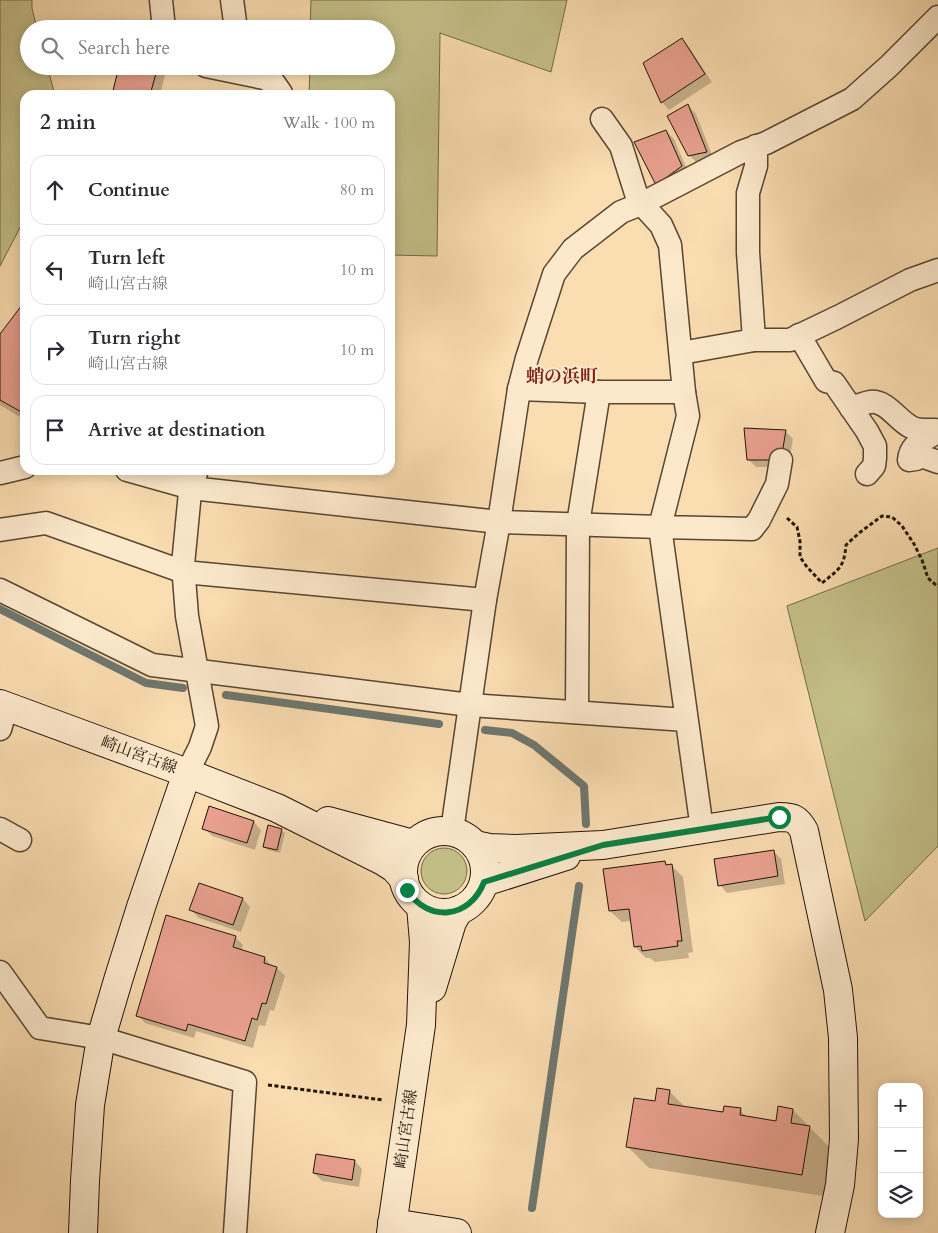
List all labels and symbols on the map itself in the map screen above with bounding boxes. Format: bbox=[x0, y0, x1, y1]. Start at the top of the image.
district label: 蛸の浜町 bbox=[526, 364, 598, 389]
street label: 崎山宮古線 bbox=[98, 731, 180, 779]
route start bbox=[768, 806, 791, 829]
route end bbox=[396, 879, 419, 902]
street label: 崎山宮古線 bbox=[390, 1088, 422, 1170]

